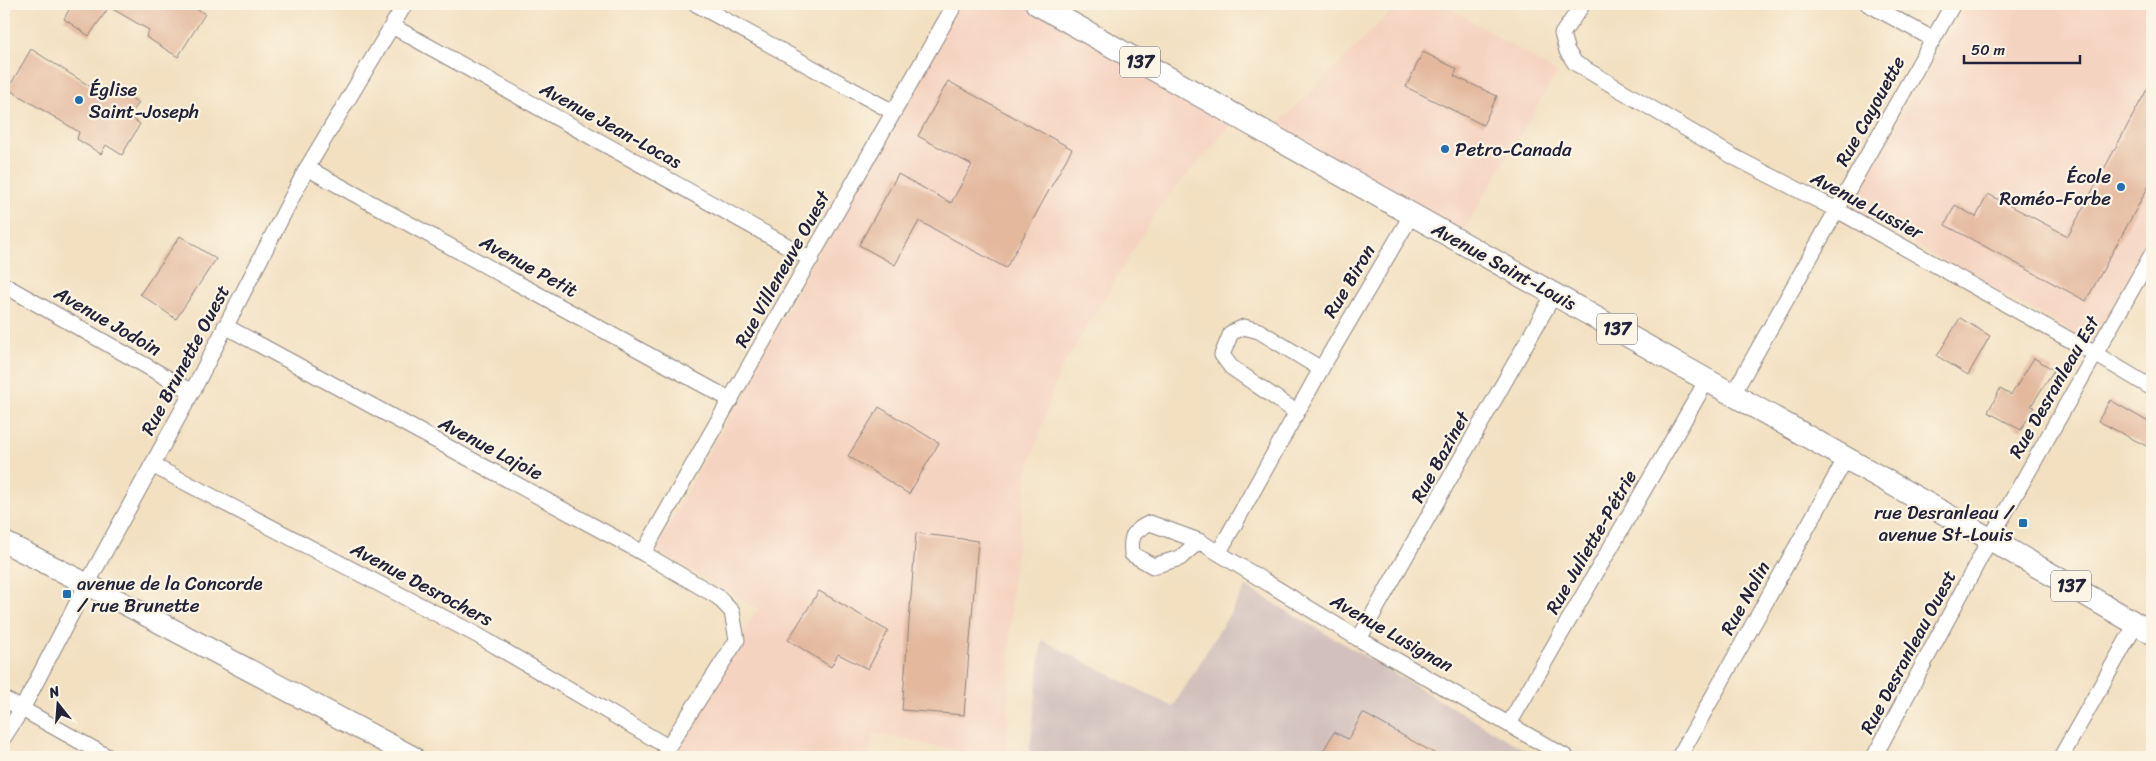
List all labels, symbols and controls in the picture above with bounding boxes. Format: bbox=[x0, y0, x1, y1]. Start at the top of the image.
scale bar bbox=[1964, 32, 2080, 64]
text: 50 m bbox=[1971, 37, 2006, 63]
road number: 137 bbox=[1120, 46, 1160, 78]
street label: Rue Cayouette bbox=[1826, 49, 1914, 172]
street label: Avenue Jean-Locas bbox=[533, 72, 688, 178]
place label: Église Saint-Joseph bbox=[89, 73, 199, 128]
marker: Église Saint-Joseph bbox=[73, 94, 85, 106]
place label: Petro-Canada bbox=[1455, 133, 1572, 166]
marker: Petro-Canada bbox=[1439, 143, 1451, 155]
place label: École Roméo-Forbe bbox=[2000, 160, 2111, 215]
street label: Avenue Lussier bbox=[1804, 161, 1930, 249]
marker: École Roméo-Forbe bbox=[2115, 181, 2127, 193]
street label: Rue Villeneuve Ouest bbox=[725, 183, 840, 354]
street label: Avenue Saint-Louis bbox=[1425, 212, 1583, 320]
street label: Avenue Petit bbox=[473, 225, 584, 307]
street label: Rue Biron bbox=[1314, 238, 1384, 324]
street label: Avenue Jodoin bbox=[47, 276, 168, 365]
street label: Rue Brunette Ouest bbox=[131, 279, 239, 441]
street label: Rue Desranleau Est bbox=[2000, 308, 2109, 465]
road number: 137 bbox=[1597, 314, 1637, 344]
street label: Rue Bazinet bbox=[1401, 404, 1479, 509]
street label: Avenue Lajoie bbox=[432, 406, 549, 489]
street label: Rue Juliette-Pétrie bbox=[1536, 463, 1646, 620]
place label: rue Desranleau / avenue St-Louis bbox=[1874, 496, 2016, 551]
marker: rue Desranleau / avenue St-Louis bbox=[2017, 517, 2029, 529]
street label: Avenue Desrochers bbox=[344, 532, 499, 636]
street label: Rue Nolin bbox=[1711, 555, 1779, 641]
street label: Rue Desranleau Ouest bbox=[1851, 564, 1965, 740]
place label: avenue de la Concorde / rue Brunette bbox=[77, 567, 263, 622]
road number: 137 bbox=[2051, 570, 2091, 602]
street label: Avenue Lusignan bbox=[1323, 584, 1460, 682]
marker: avenue de la Concorde / rue Brunette bbox=[61, 588, 73, 600]
north arrow bbox=[32, 678, 82, 728]
text: N bbox=[45, 679, 63, 706]

